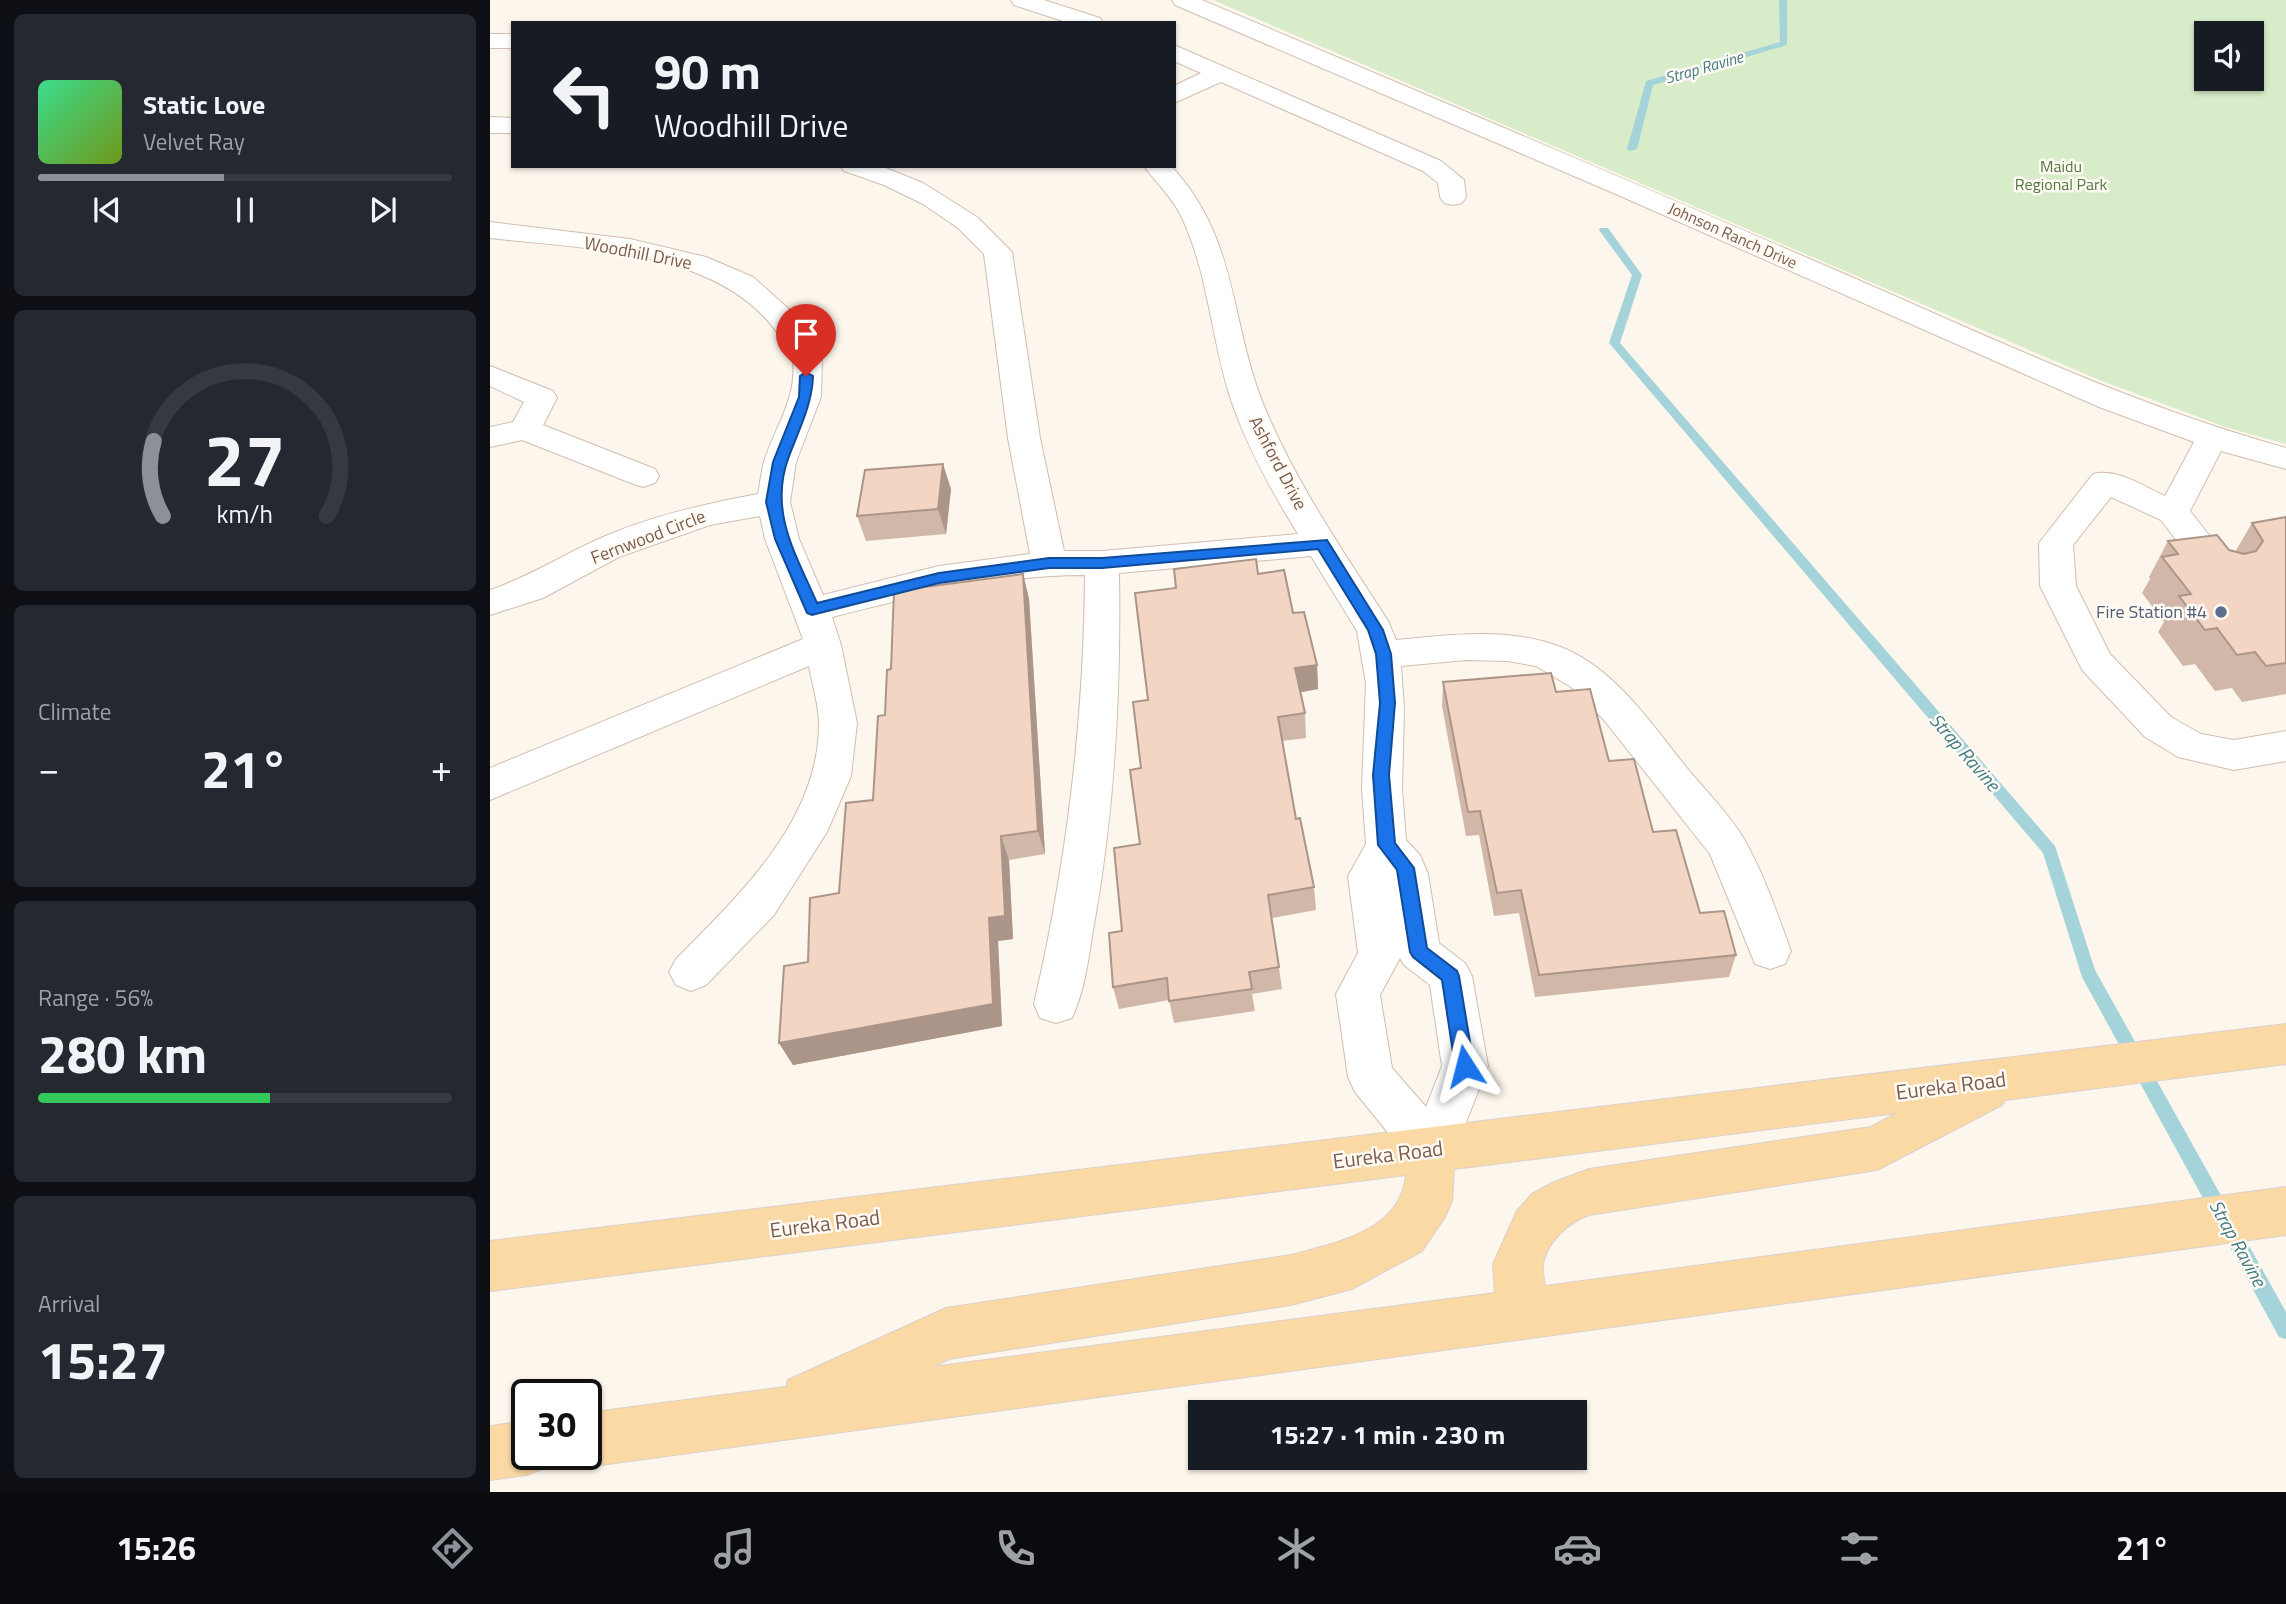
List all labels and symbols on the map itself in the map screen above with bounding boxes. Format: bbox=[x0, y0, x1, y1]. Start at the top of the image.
water label: Strap Ravine bbox=[1662, 44, 1747, 90]
park label: Maidu Regional Park bbox=[2015, 154, 2108, 196]
street label: Johnson Ranch Drive bbox=[1665, 196, 1801, 274]
street label: Woodhill Drive bbox=[582, 229, 694, 276]
pin bbox=[776, 304, 836, 376]
street label: Ashford Drive bbox=[1242, 411, 1315, 515]
street label: Fernwood Circle bbox=[586, 502, 709, 571]
place label: Fire Station #4 bbox=[2096, 598, 2207, 625]
marker: Fire Station #4 bbox=[2213, 604, 2229, 620]
water label: Strap Ravine bbox=[1923, 706, 2008, 798]
position arrow bbox=[1428, 1029, 1502, 1103]
street label: Eureka Road bbox=[1894, 1062, 2008, 1108]
street label: Eureka Road bbox=[1331, 1131, 1445, 1177]
water label: Strap Ravine bbox=[2203, 1194, 2275, 1293]
street label: Eureka Road bbox=[768, 1200, 882, 1246]
speed limit sign: 30 bbox=[511, 1379, 602, 1470]

